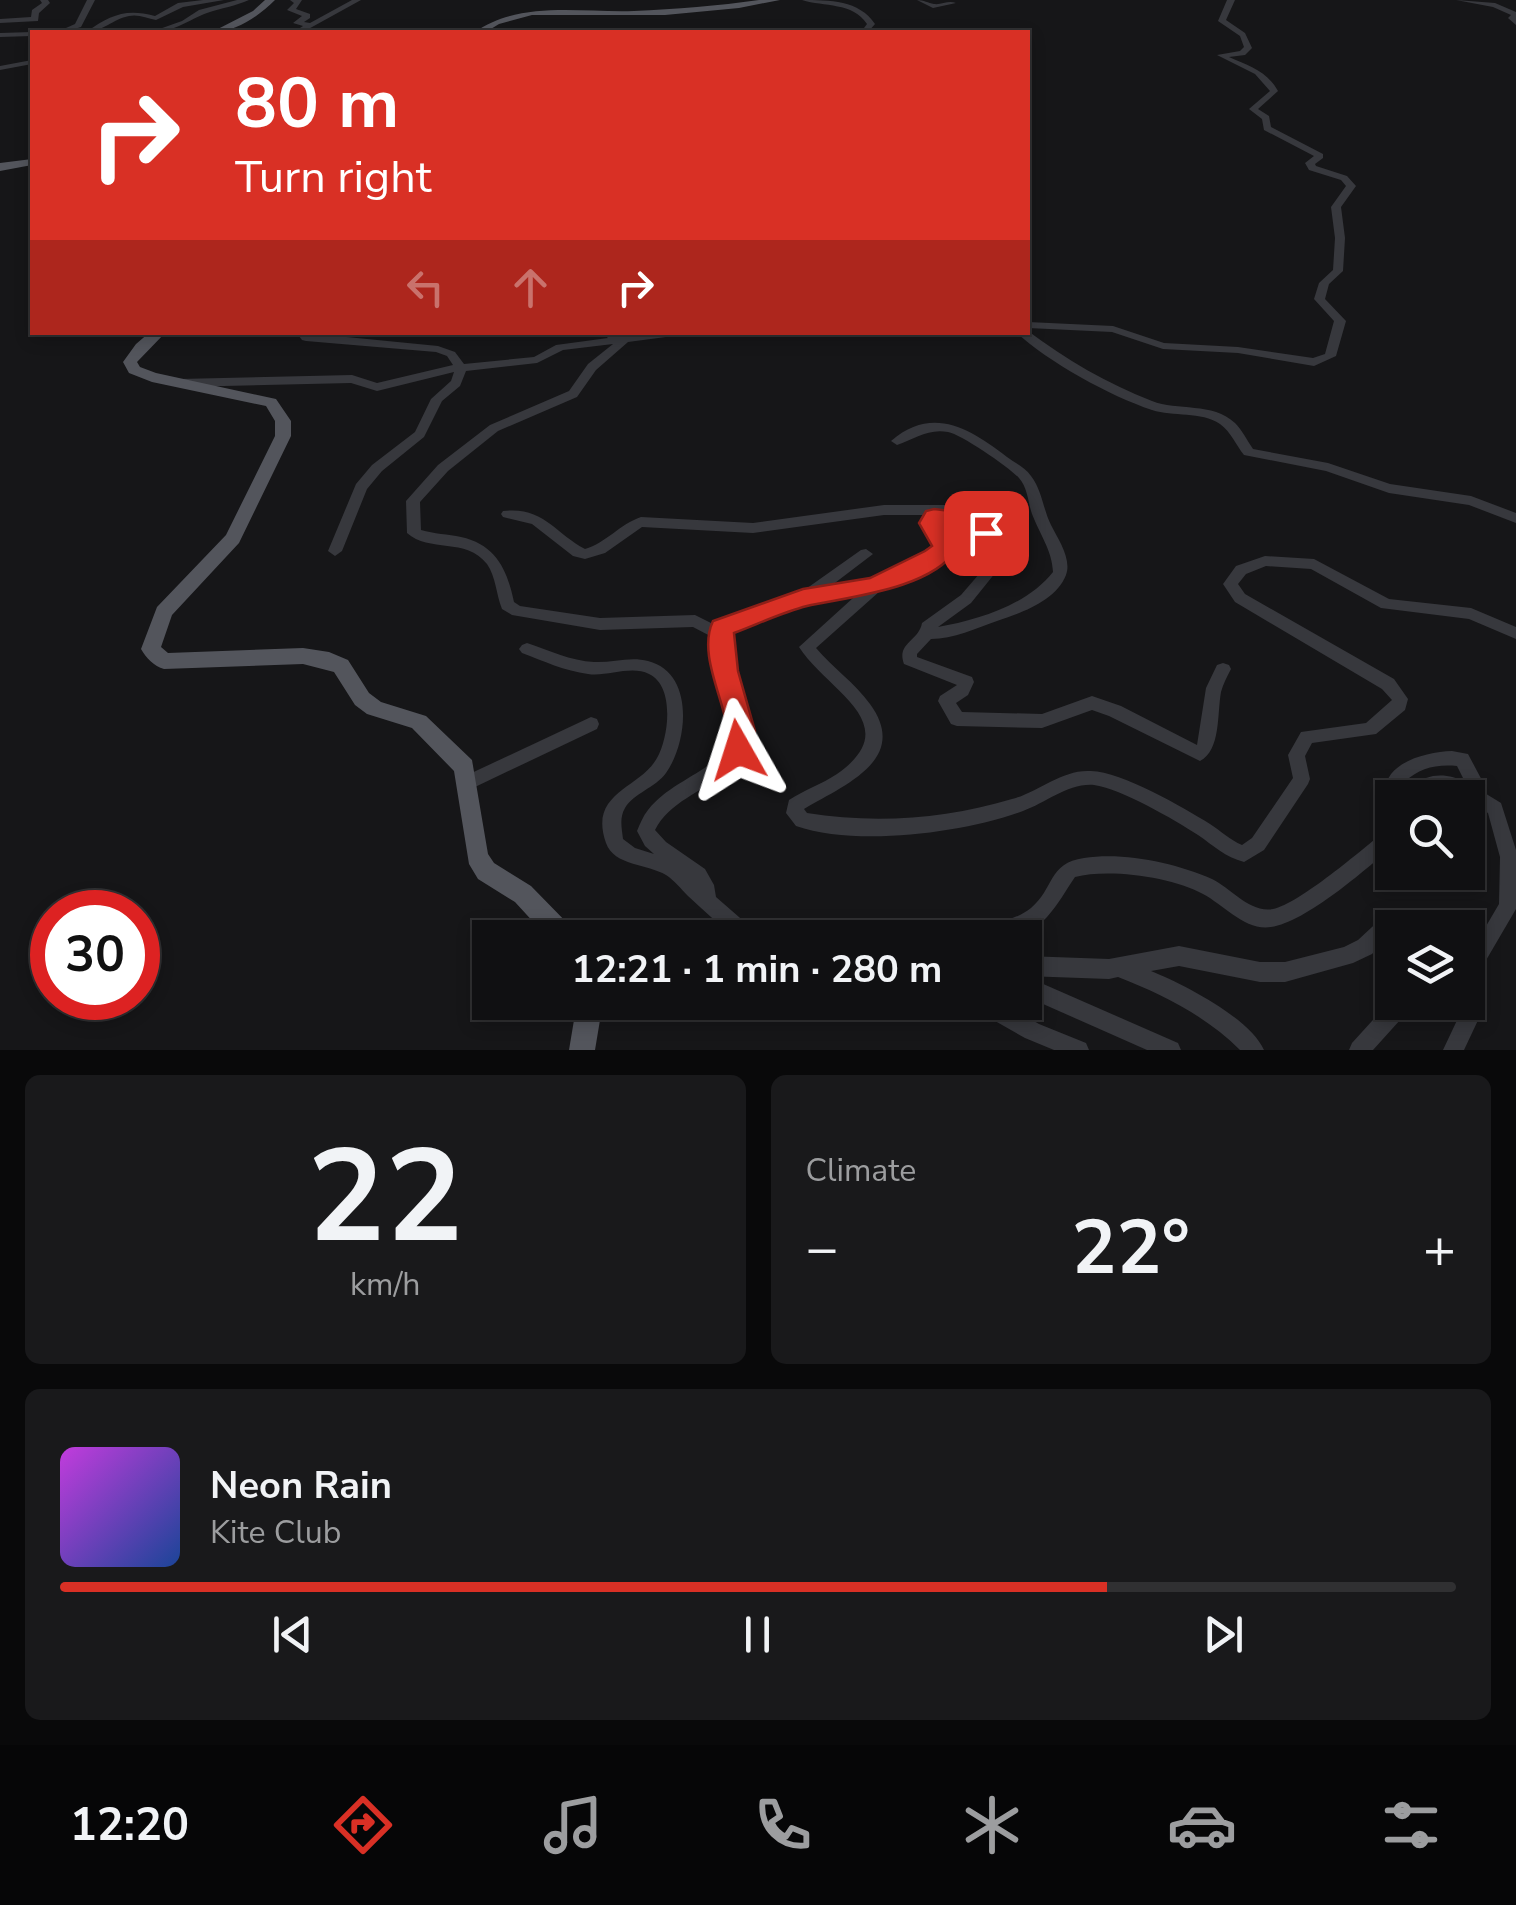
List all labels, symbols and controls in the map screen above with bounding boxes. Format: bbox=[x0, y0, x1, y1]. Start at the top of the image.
text: 80 m bbox=[235, 56, 399, 152]
icon: right bbox=[70, 70, 200, 200]
text: Turn right bbox=[235, 147, 432, 208]
icon: left bbox=[398, 260, 453, 315]
icon: ahead bbox=[503, 260, 558, 315]
icon: right bbox=[608, 260, 663, 315]
pin bbox=[944, 491, 1029, 576]
icon: arrive bbox=[959, 506, 1014, 561]
position arrow bbox=[686, 698, 790, 802]
map controls bbox=[1375, 780, 1485, 1020]
button: search bbox=[1375, 780, 1485, 890]
speed limit sign: 30 bbox=[30, 890, 160, 1020]
button: layers bbox=[1375, 910, 1485, 1020]
text: 12:21 · 1 min · 280 m bbox=[572, 944, 942, 995]
text: 22 bbox=[307, 1109, 463, 1286]
text: Climate bbox=[806, 1149, 916, 1192]
text: 22° bbox=[1072, 1197, 1190, 1299]
text: − bbox=[806, 1211, 839, 1286]
text: + bbox=[1423, 1211, 1456, 1286]
text: km/h bbox=[350, 1263, 421, 1306]
text: Neon Rain bbox=[210, 1460, 392, 1511]
text: Kite Club bbox=[210, 1511, 341, 1554]
icon: previous bbox=[265, 1607, 320, 1662]
icon: pause bbox=[730, 1607, 785, 1662]
icon: next bbox=[1196, 1607, 1251, 1662]
icon: directions bbox=[328, 1790, 398, 1860]
icon: music bbox=[538, 1790, 608, 1860]
icon: phone bbox=[748, 1790, 818, 1860]
icon: climate bbox=[957, 1790, 1027, 1860]
icon: car bbox=[1167, 1790, 1237, 1860]
icon: filters bbox=[1376, 1790, 1446, 1860]
text: 12:20 bbox=[70, 1795, 189, 1856]

